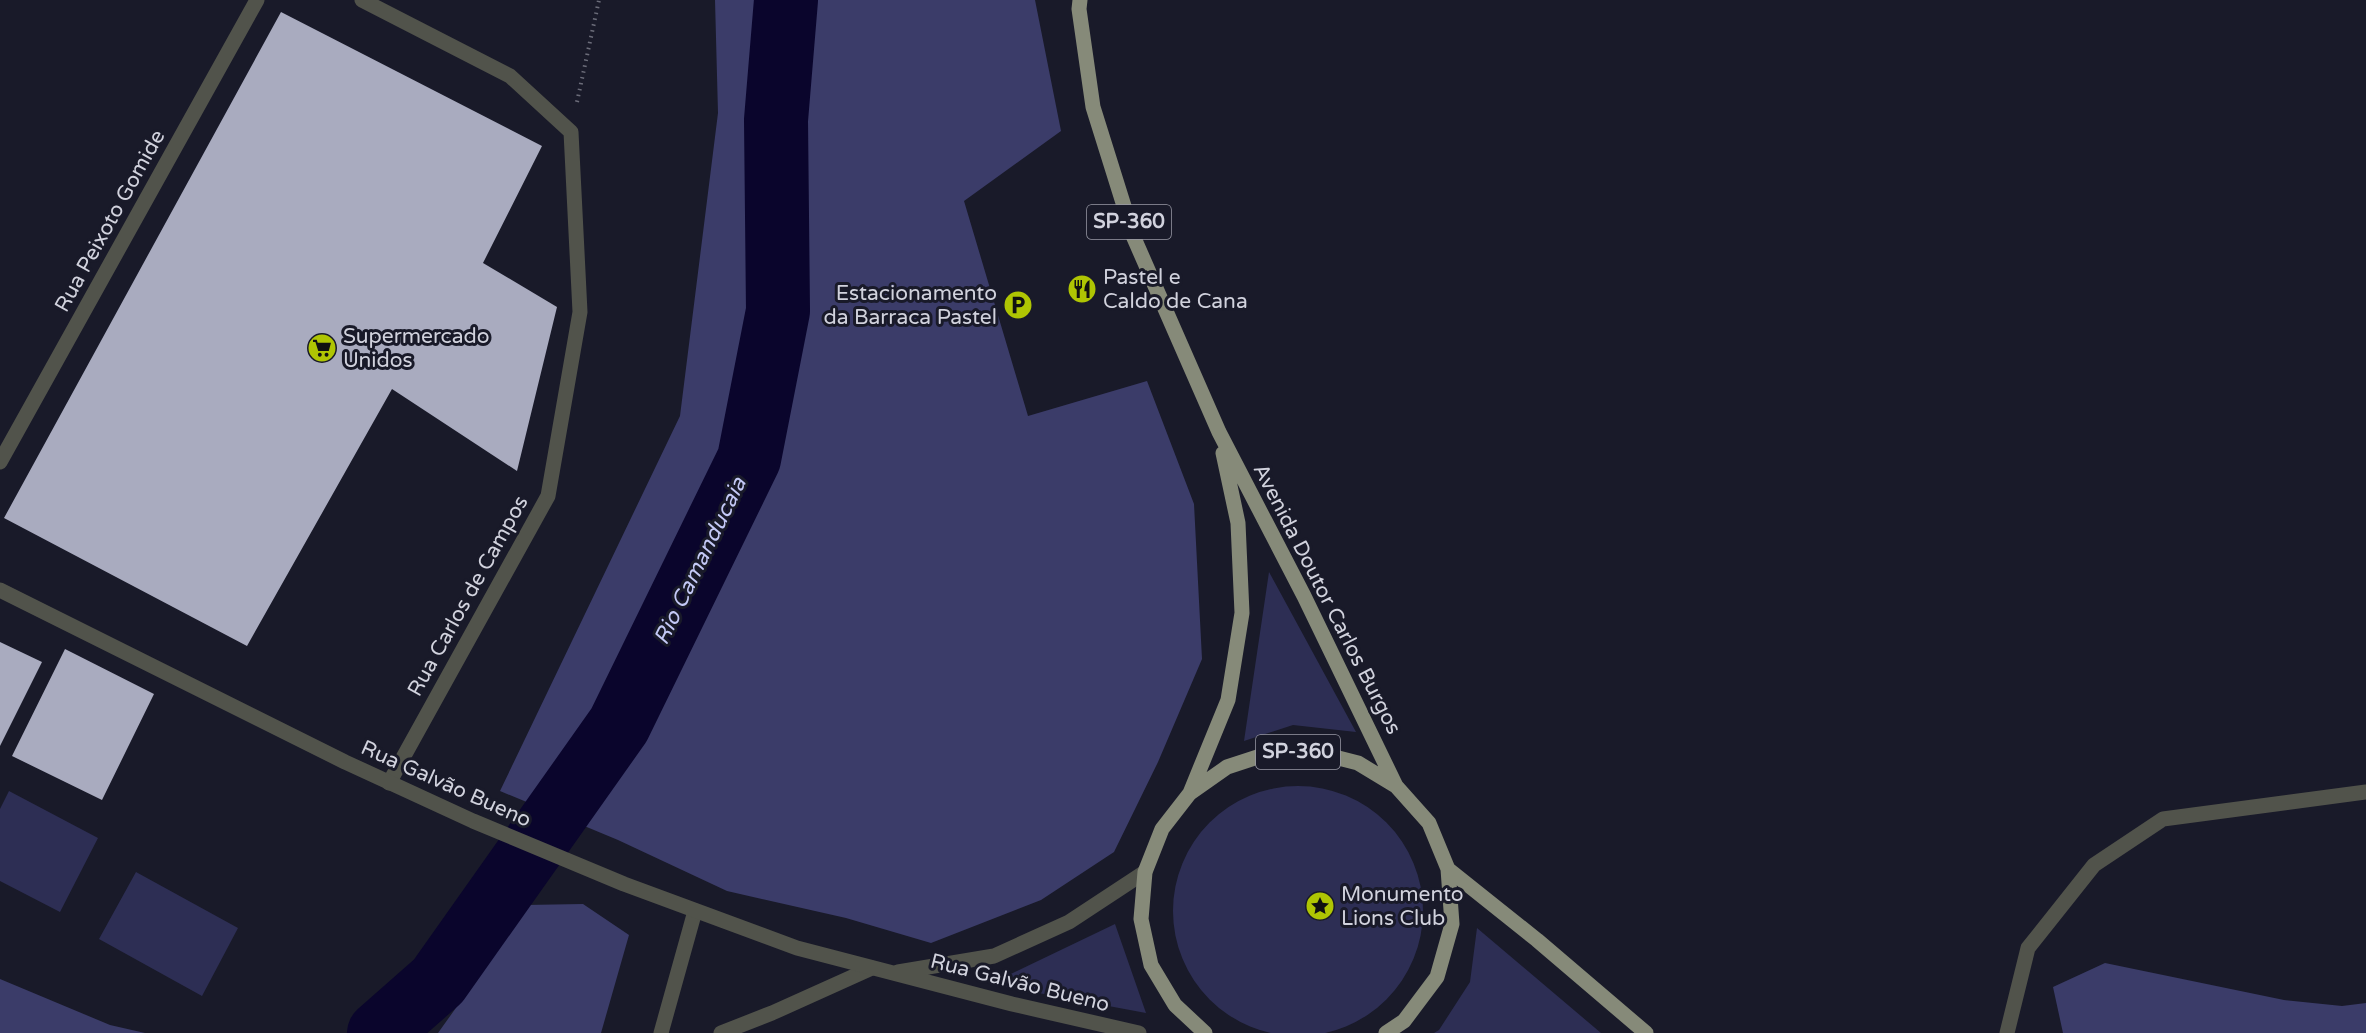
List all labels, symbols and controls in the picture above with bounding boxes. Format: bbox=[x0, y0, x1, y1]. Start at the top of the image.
street label: Rua Peixoto Gomide bbox=[50, 126, 170, 316]
road number: SP-360 bbox=[1087, 205, 1171, 239]
place label: Pastel e Caldo de Cana bbox=[1103, 265, 1248, 314]
restaurant icon: Pastel e Caldo de Cana bbox=[1066, 273, 1098, 305]
place label: Estacionamento da Barraca Pastel bbox=[823, 281, 997, 330]
parking icon: Estacionamento da Barraca Pastel bbox=[1002, 289, 1034, 321]
place label: Supermercado Unidos bbox=[343, 324, 490, 373]
supermarket icon: Supermercado Unidos bbox=[306, 332, 338, 364]
street label: Avenida Doutor Carlos Burgos bbox=[1248, 460, 1406, 738]
water label: Rio Camanducaia bbox=[648, 472, 752, 649]
street label: Rua Carlos de Campos bbox=[402, 491, 534, 701]
street label: Rua Galvão Bueno bbox=[357, 735, 535, 833]
road number: SP-360 bbox=[1256, 735, 1340, 769]
place label: Monumento Lions Club bbox=[1341, 882, 1464, 931]
place icon: Monumento Lions Club bbox=[1304, 890, 1336, 922]
street label: Rua Galvão Bueno bbox=[928, 949, 1112, 1017]

